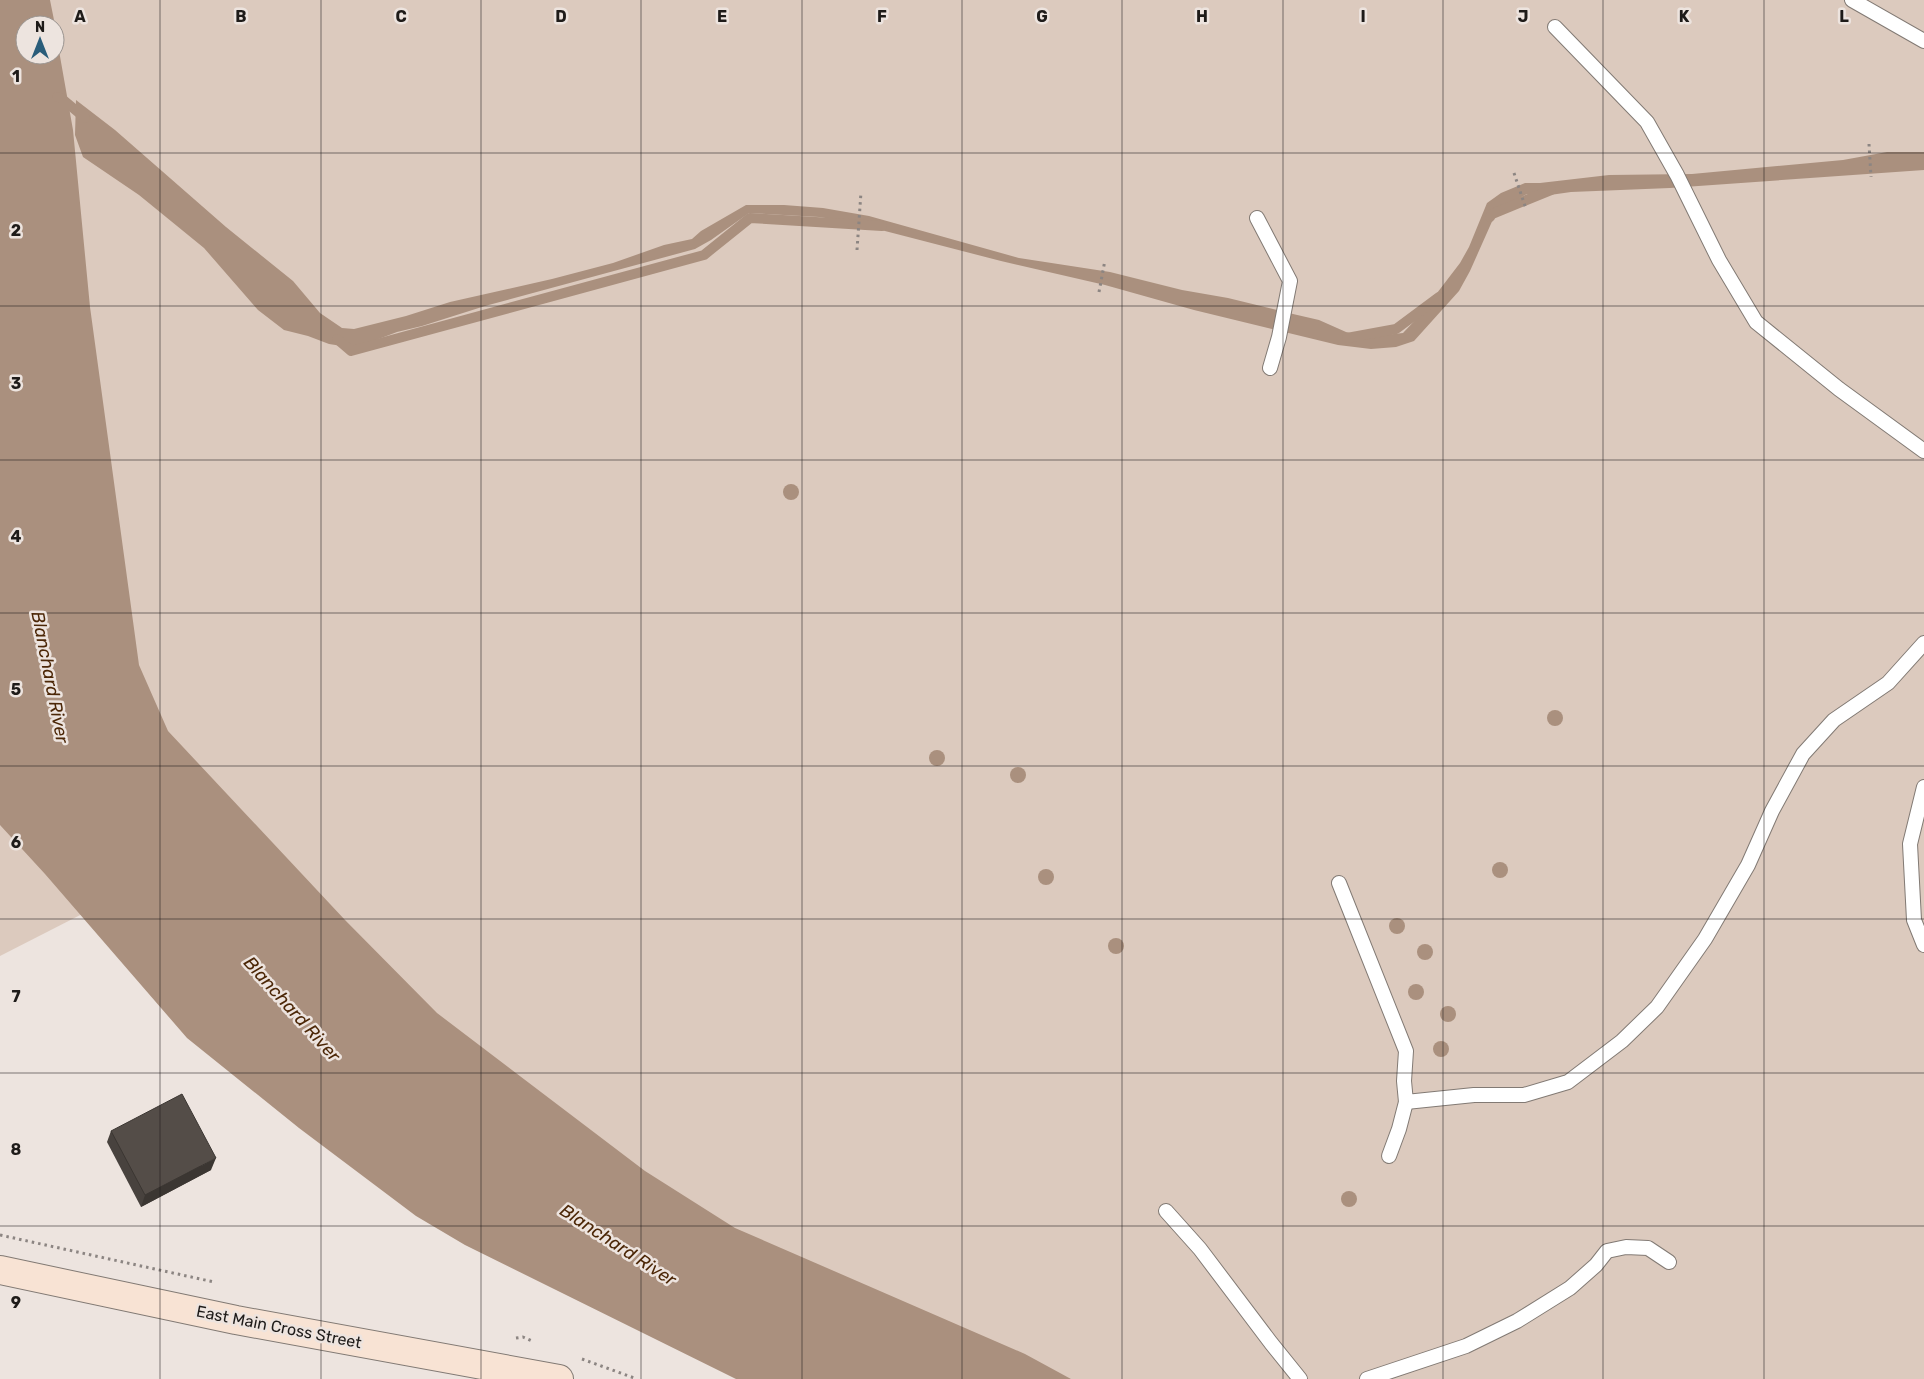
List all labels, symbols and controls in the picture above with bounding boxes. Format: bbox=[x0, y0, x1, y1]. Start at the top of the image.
text: A bbox=[74, 7, 86, 26]
text: B bbox=[235, 7, 247, 26]
text: C bbox=[395, 7, 407, 26]
text: D bbox=[555, 7, 567, 26]
text: E bbox=[717, 7, 727, 26]
text: F bbox=[877, 7, 887, 26]
text: G bbox=[1036, 7, 1048, 26]
text: H bbox=[1196, 7, 1208, 26]
text: I bbox=[1360, 7, 1366, 26]
text: J bbox=[1518, 7, 1528, 26]
text: K bbox=[1679, 7, 1690, 26]
text: L bbox=[1839, 7, 1849, 26]
north arrow bbox=[15, 15, 65, 65]
text: N bbox=[35, 19, 45, 36]
text: 1 bbox=[12, 67, 20, 86]
text: 2 bbox=[11, 221, 21, 240]
text: 3 bbox=[11, 374, 21, 393]
text: 4 bbox=[11, 527, 22, 546]
water label: Blanchard River bbox=[26, 609, 74, 746]
text: 5 bbox=[11, 680, 21, 699]
text: 6 bbox=[11, 833, 21, 852]
water label: Blanchard River bbox=[239, 952, 346, 1067]
text: 7 bbox=[11, 987, 21, 1006]
text: 8 bbox=[11, 1140, 22, 1159]
water label: Blanchard River bbox=[556, 1199, 681, 1291]
text: 9 bbox=[11, 1293, 21, 1312]
street label: East Main Cross Street bbox=[195, 1302, 363, 1352]

